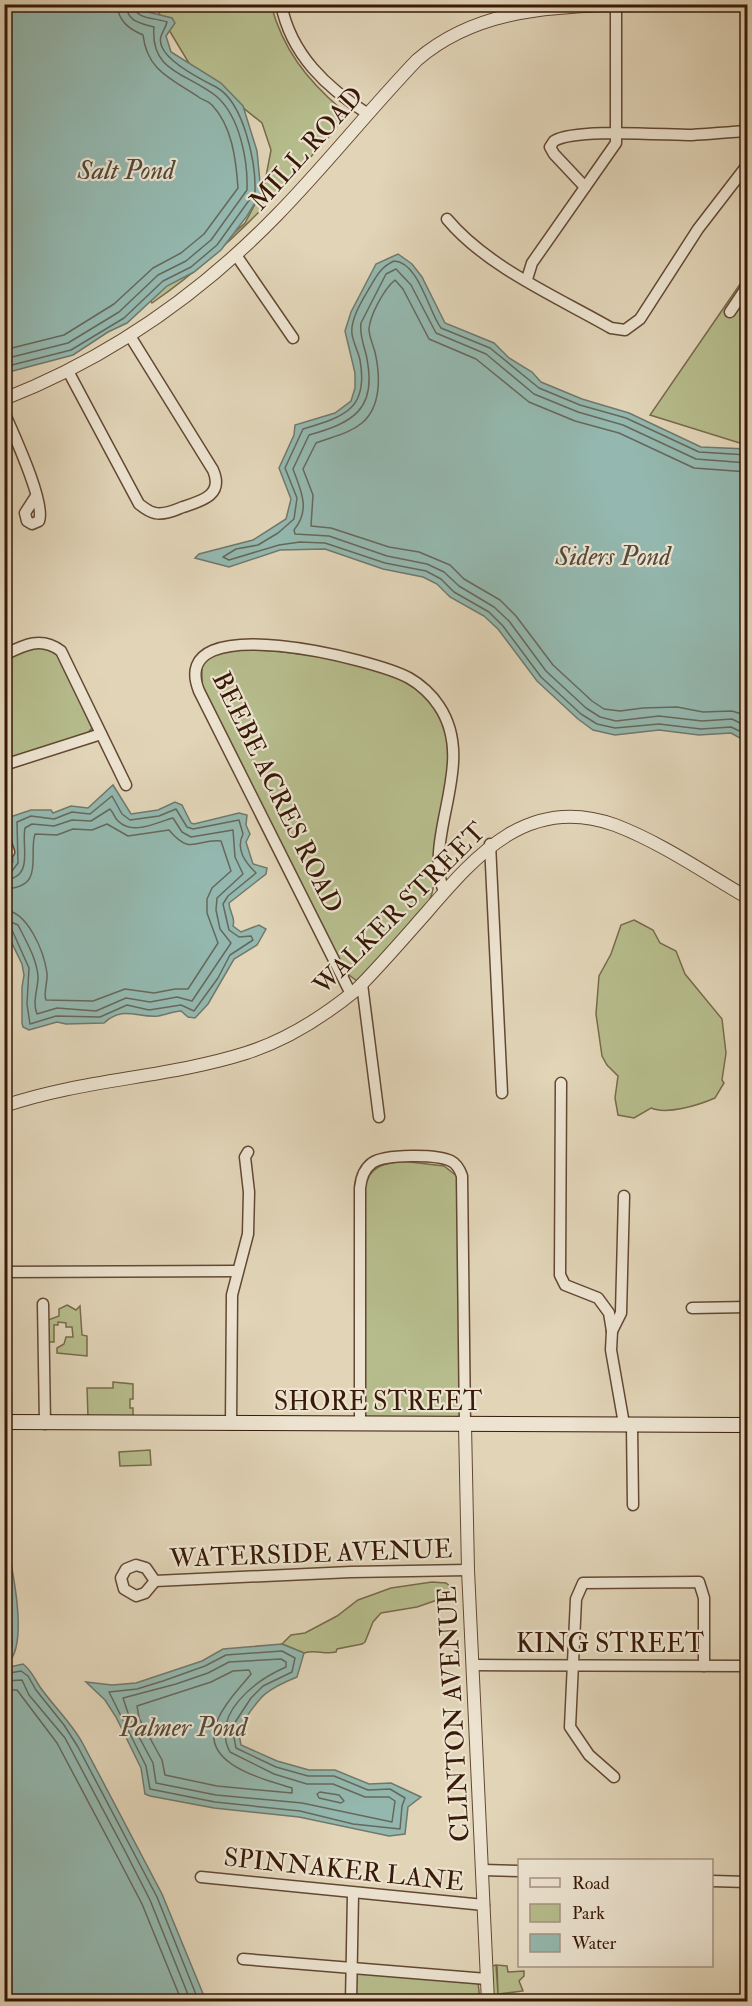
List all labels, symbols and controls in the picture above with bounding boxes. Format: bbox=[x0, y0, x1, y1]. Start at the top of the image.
street label: MILL ROAD bbox=[243, 80, 371, 217]
water label: Salt Pond bbox=[76, 154, 176, 187]
water label: Siders Pond bbox=[554, 540, 672, 573]
street label: BEEBE ACRES ROAD bbox=[205, 667, 349, 918]
street label: WALKER STREET bbox=[306, 816, 493, 1002]
street label: SHORE STREET bbox=[274, 1386, 482, 1418]
street label: WATERSIDE AVENUE bbox=[168, 1533, 453, 1575]
street label: CLINTON AVENUE bbox=[431, 1585, 477, 1843]
street label: KING STREET bbox=[516, 1628, 704, 1660]
water label: Palmer Pond bbox=[118, 1711, 249, 1744]
street label: SPINNAKER LANE bbox=[222, 1841, 466, 1899]
legend bbox=[518, 1859, 713, 1967]
text: Road bbox=[572, 1872, 610, 1895]
text: Park bbox=[572, 1902, 605, 1925]
text: Water bbox=[571, 1932, 616, 1955]

